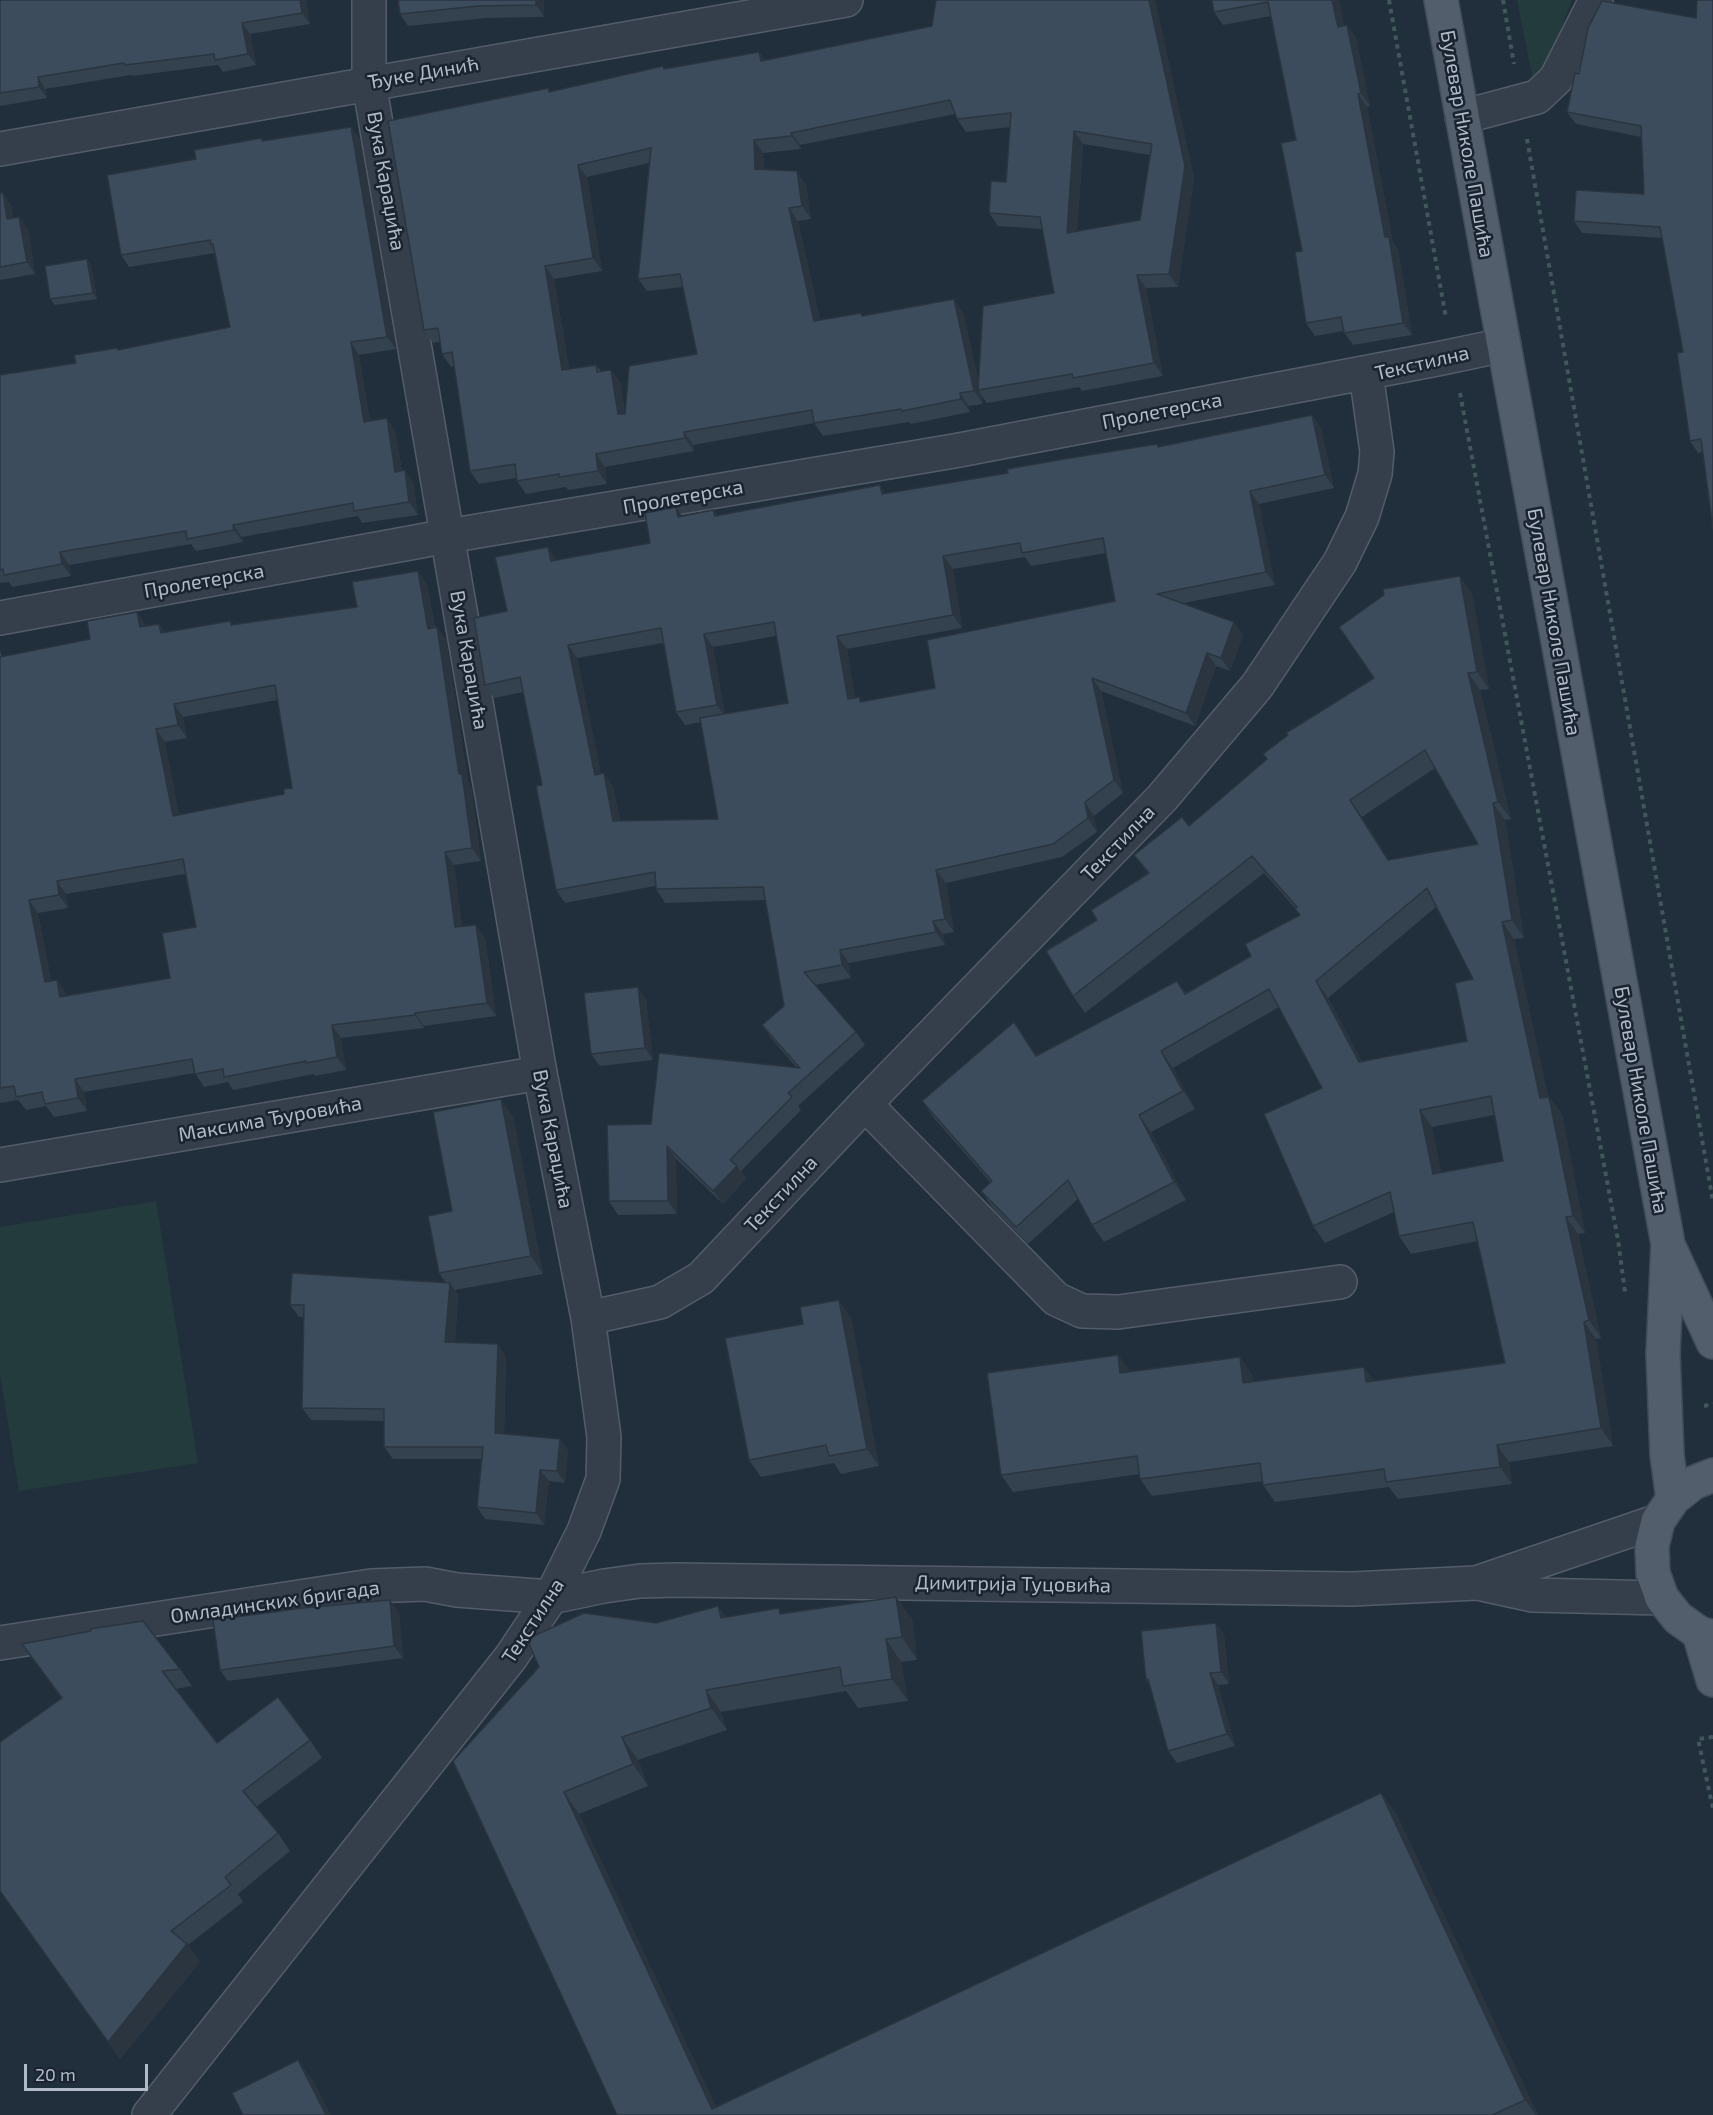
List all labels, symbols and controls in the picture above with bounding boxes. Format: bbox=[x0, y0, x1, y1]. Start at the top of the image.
street label: Булевар Николе Пашића bbox=[1435, 28, 1499, 260]
street label: Ђуке Динић bbox=[366, 51, 480, 95]
street label: Вука Караџића bbox=[362, 109, 410, 253]
street label: Текстилна bbox=[1372, 340, 1472, 386]
street label: Пролетерска bbox=[1100, 388, 1224, 434]
street label: Пролетерска bbox=[621, 475, 745, 519]
street label: Булевар Николе Пашића bbox=[1522, 506, 1586, 738]
street label: Пролетерска bbox=[142, 559, 266, 603]
street label: Вука Караџића bbox=[445, 588, 493, 732]
street label: Текстилна bbox=[1076, 800, 1160, 886]
street label: Булевар Николе Пашића bbox=[1609, 984, 1673, 1216]
street label: Вука Караџића bbox=[528, 1067, 578, 1211]
street label: Максима Ђуровића bbox=[177, 1091, 363, 1147]
street label: Текстилна bbox=[739, 1151, 823, 1237]
street label: Димитрија Туцовића bbox=[915, 1570, 1111, 1598]
street label: Текстилна bbox=[497, 1574, 569, 1668]
street label: Омладинских бригада bbox=[169, 1575, 381, 1629]
scale bar bbox=[27, 2052, 152, 2090]
text: 20 m bbox=[35, 2063, 76, 2085]

